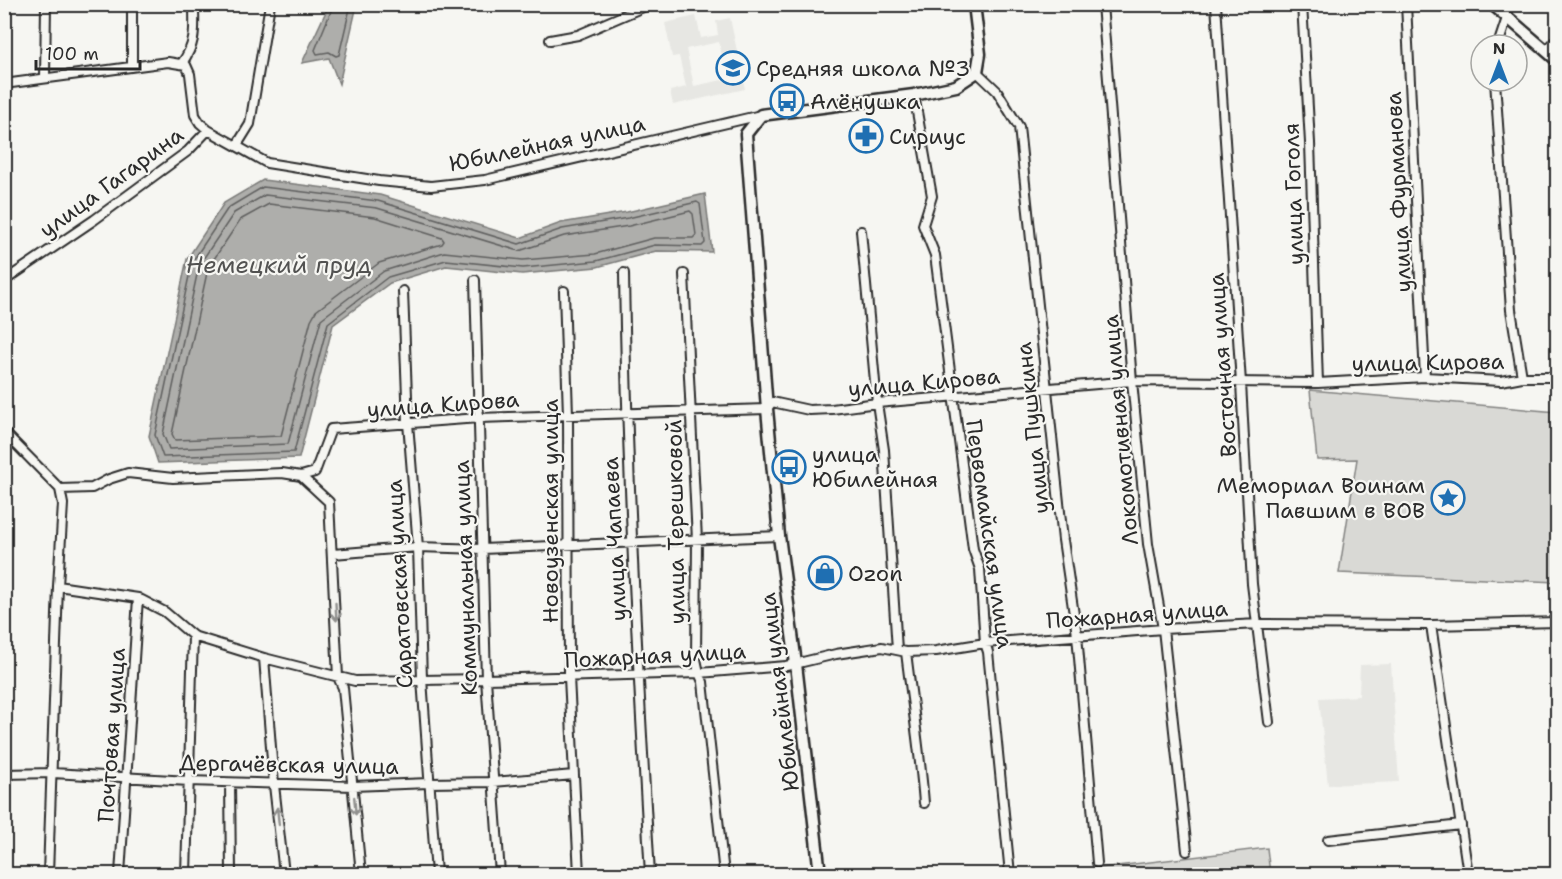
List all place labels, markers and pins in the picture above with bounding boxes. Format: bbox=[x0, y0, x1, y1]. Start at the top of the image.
school or university icon: Средняя школа №3 bbox=[715, 50, 751, 86]
place label: Средняя школа №3 bbox=[756, 54, 970, 83]
bus stop icon: Алёнушка bbox=[769, 83, 805, 119]
place label: Алёнушка bbox=[810, 87, 921, 116]
pharmacy icon: Сириус bbox=[848, 118, 884, 154]
place label: Сириус bbox=[889, 122, 966, 151]
place label: улица Юбилейная bbox=[812, 440, 938, 494]
bus stop icon: улица Юбилейная bbox=[771, 449, 807, 485]
place label: Мемориал Воинам Павшим в ВОВ bbox=[1217, 471, 1425, 525]
place icon: Мемориал Воинам Павшим в ВОВ bbox=[1430, 480, 1466, 516]
shop icon: Ozon bbox=[807, 555, 843, 591]
place label: Ozon bbox=[848, 559, 903, 588]

